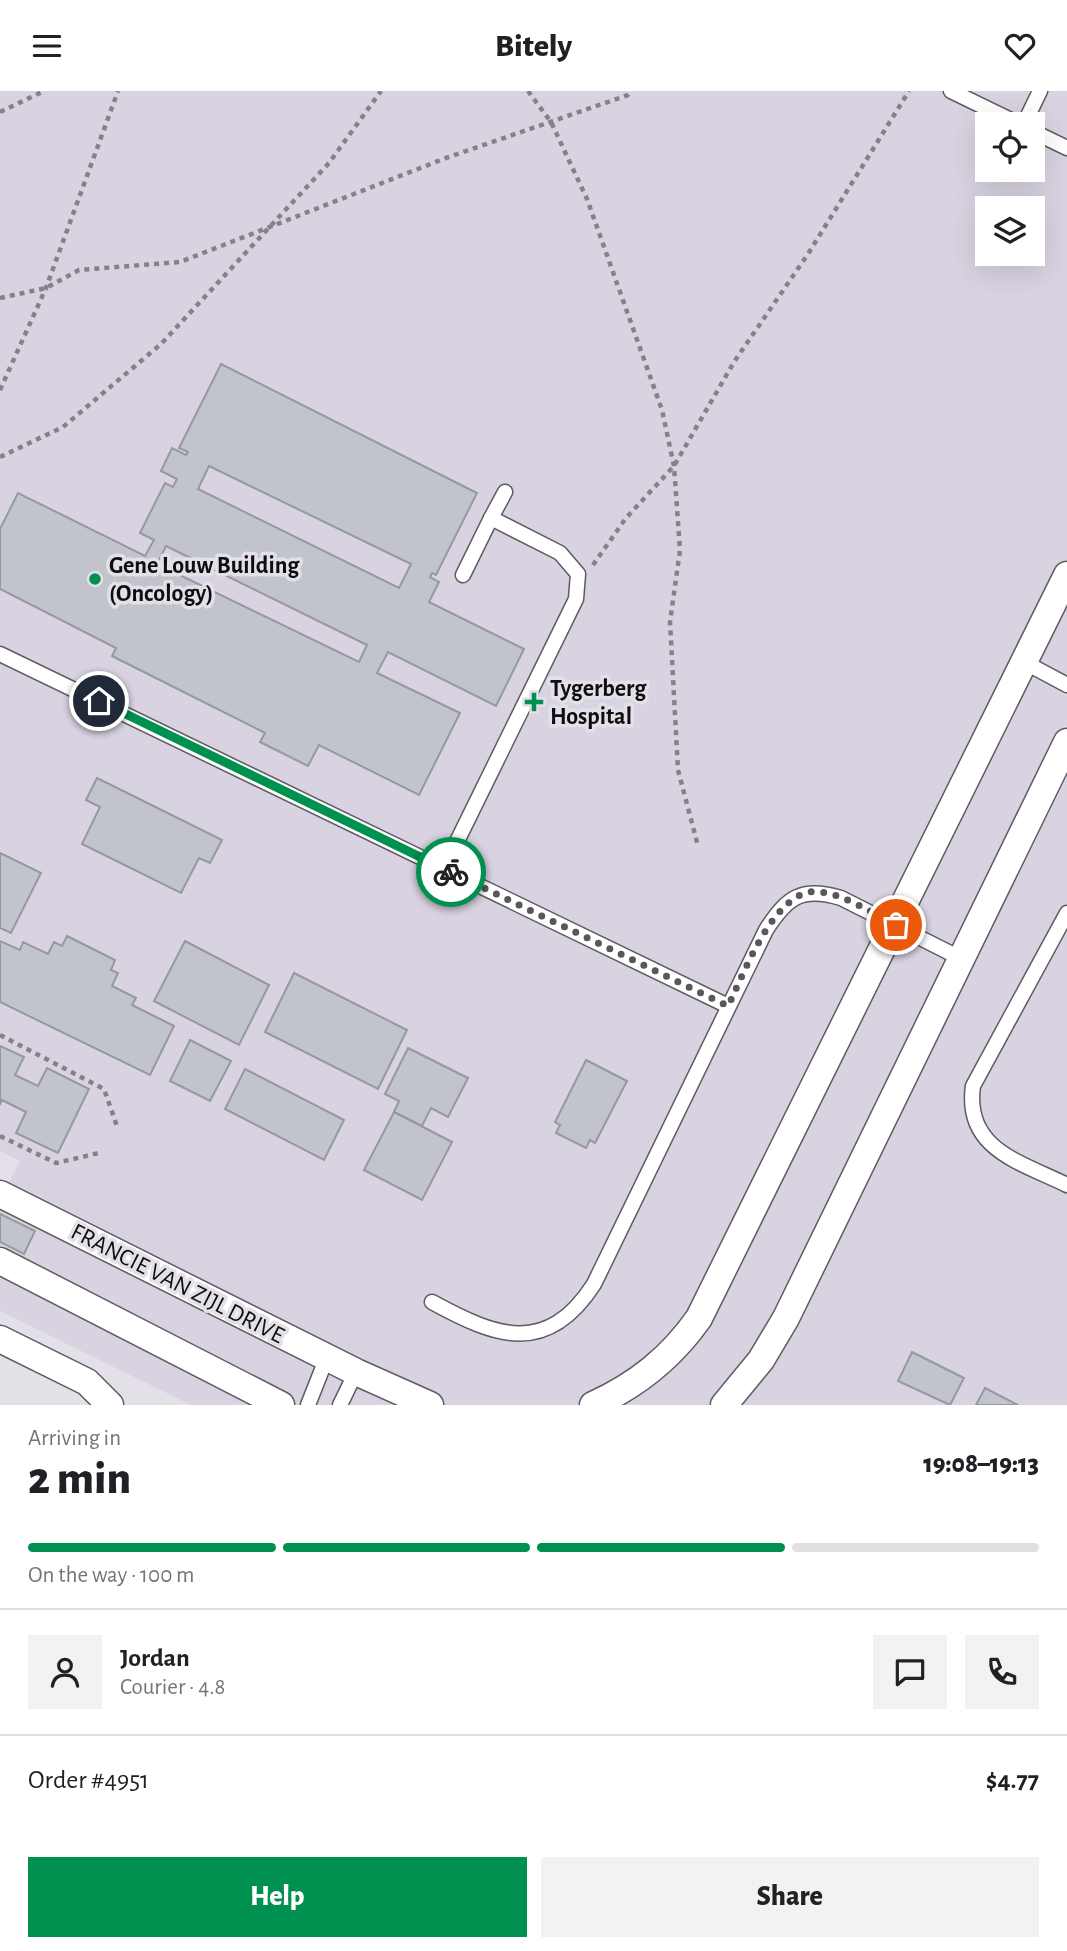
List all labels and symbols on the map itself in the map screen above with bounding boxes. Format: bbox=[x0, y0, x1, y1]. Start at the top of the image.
place label: Gene Louw Building (Oncology) bbox=[109, 554, 300, 606]
marker: Gene Louw Building (Oncology) bbox=[87, 571, 103, 587]
pin bbox=[69, 671, 129, 731]
place label: Tygerberg Hospital bbox=[550, 677, 647, 729]
marker: Tygerberg Hospital bbox=[524, 692, 544, 712]
courier bbox=[416, 837, 486, 907]
pin bbox=[866, 895, 926, 955]
street label: FRANCIE VAN ZIJL DRIVE bbox=[67, 1220, 288, 1348]

